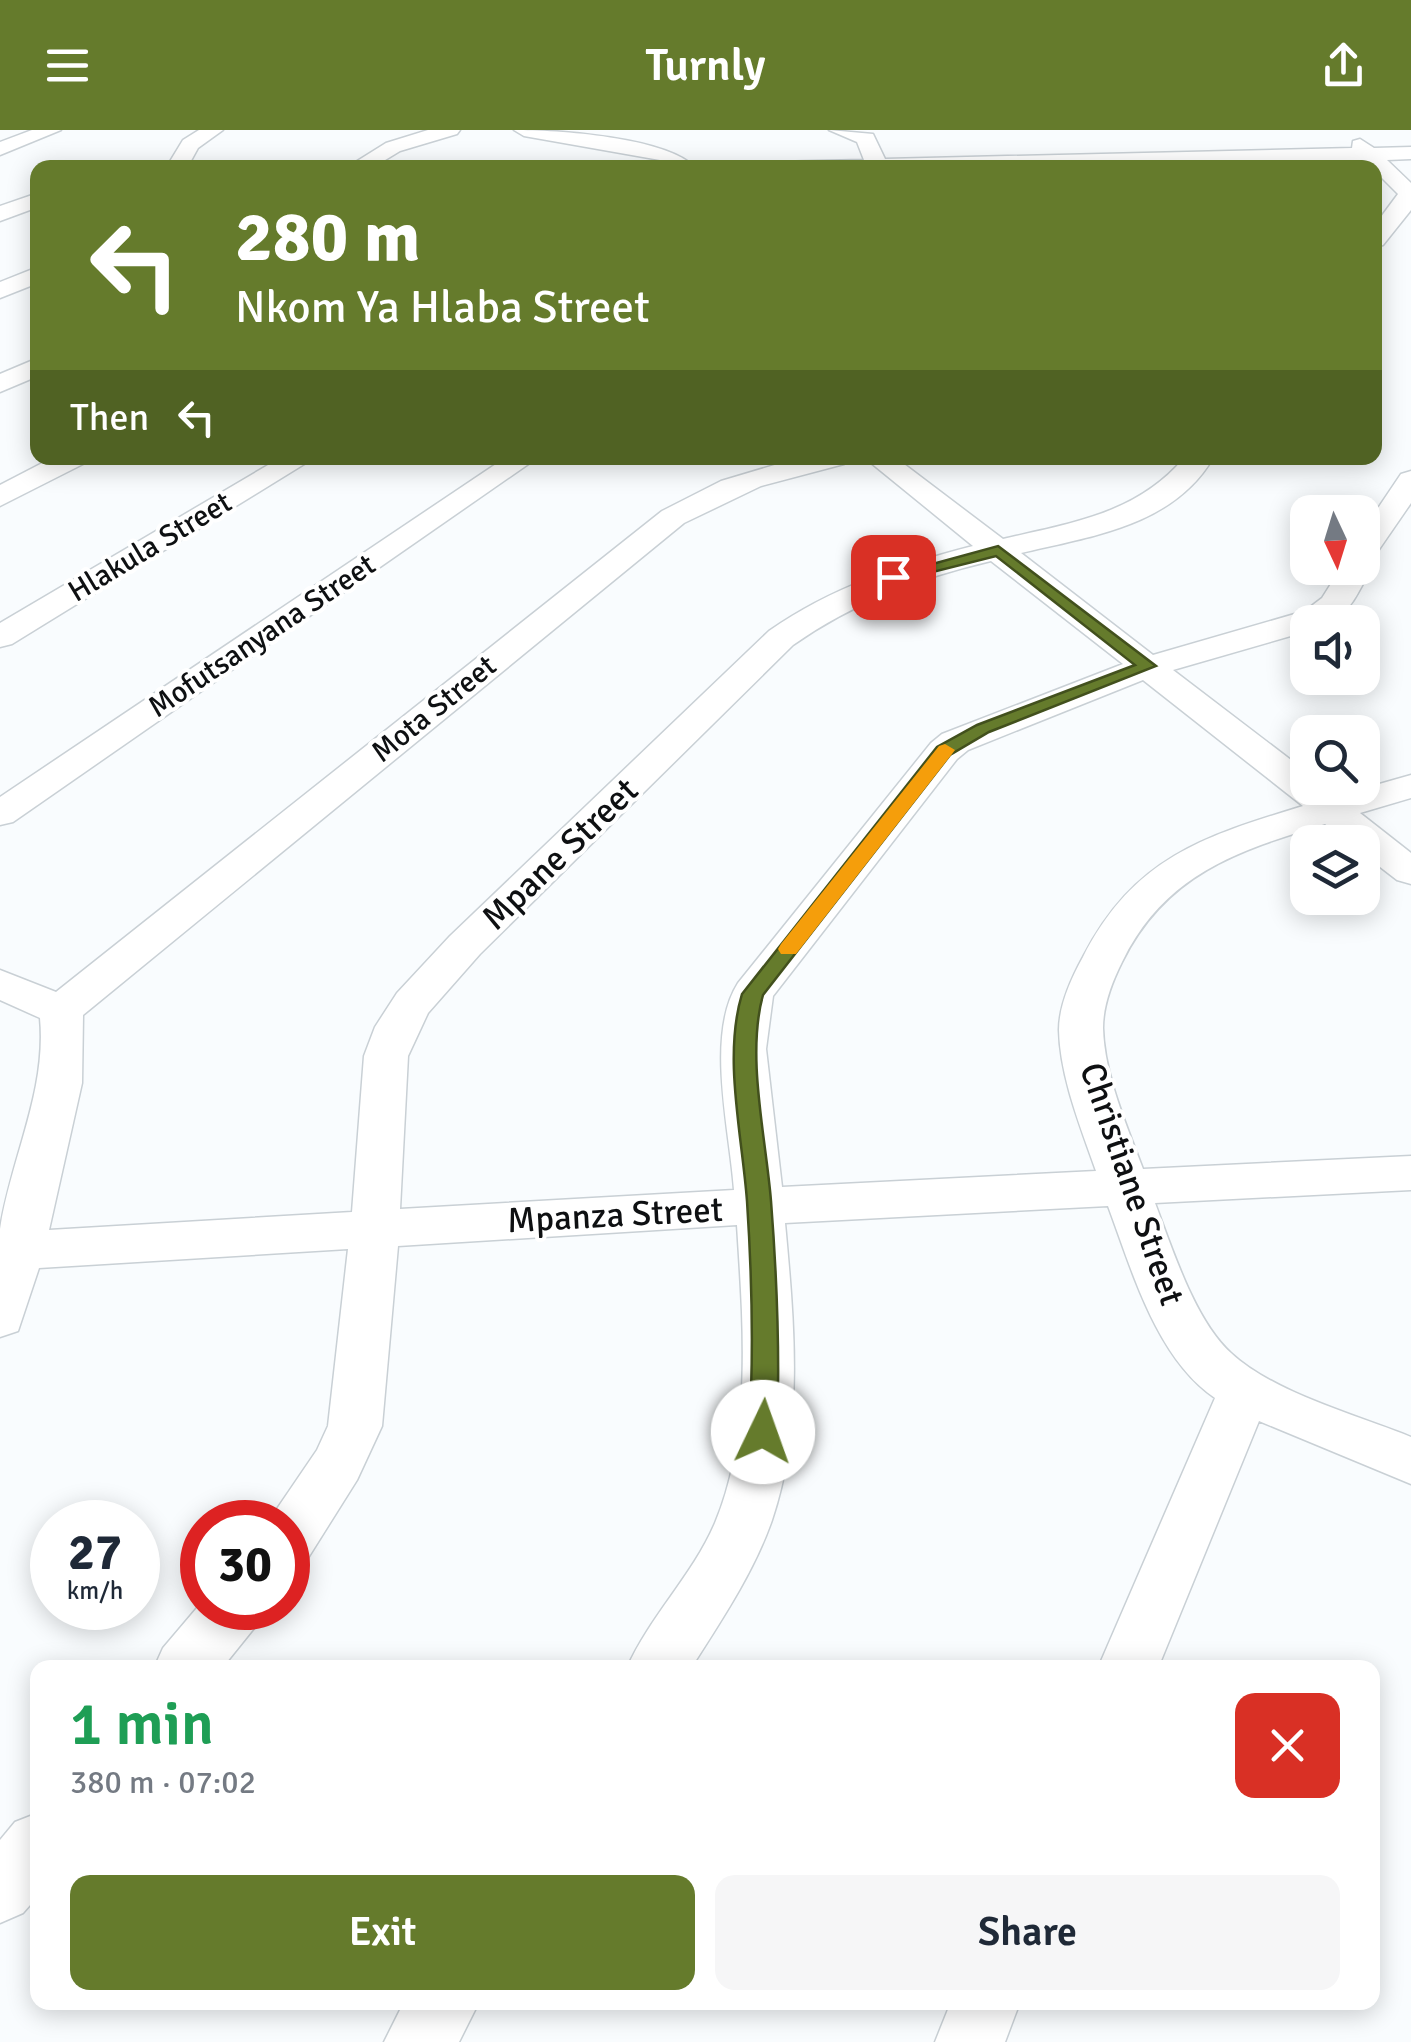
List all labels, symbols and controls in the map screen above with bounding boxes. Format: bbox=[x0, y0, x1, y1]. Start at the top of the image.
icon: menu bbox=[40, 38, 95, 93]
text: Turnly bbox=[645, 38, 766, 93]
icon: share bbox=[1316, 38, 1371, 93]
text: 280 m bbox=[235, 194, 420, 280]
icon: left bbox=[70, 200, 200, 330]
text: Nkom Ya Hlaba Street bbox=[235, 280, 650, 335]
icon: left bbox=[169, 390, 224, 445]
text: Then bbox=[70, 394, 149, 441]
street label: Hlakula Street bbox=[62, 484, 238, 610]
north arrow bbox=[1290, 495, 1380, 585]
map controls bbox=[1290, 495, 1380, 915]
pin bbox=[851, 535, 936, 620]
street label: Mofutsanyana Street bbox=[141, 546, 383, 726]
icon: arrive bbox=[866, 550, 921, 605]
button: sound bbox=[1290, 605, 1380, 695]
street label: Mota Street bbox=[364, 647, 504, 771]
button: search bbox=[1290, 715, 1380, 805]
street label: Mpane Street bbox=[473, 769, 647, 939]
button: layers bbox=[1290, 825, 1380, 915]
street label: Christiane Street bbox=[1070, 1057, 1194, 1311]
street label: Mpanza Street bbox=[506, 1188, 724, 1242]
position arrow bbox=[711, 1380, 815, 1484]
speed limit sign: 30 bbox=[180, 1500, 310, 1630]
text: 27 bbox=[68, 1522, 122, 1584]
text: km/h bbox=[67, 1575, 123, 1606]
text: 1 min bbox=[70, 1688, 214, 1762]
button: close bbox=[1235, 1693, 1340, 1798]
text: 380 m · 07:02 bbox=[70, 1763, 256, 1802]
button: Exit bbox=[70, 1875, 695, 1990]
button: Share bbox=[715, 1875, 1340, 1990]

